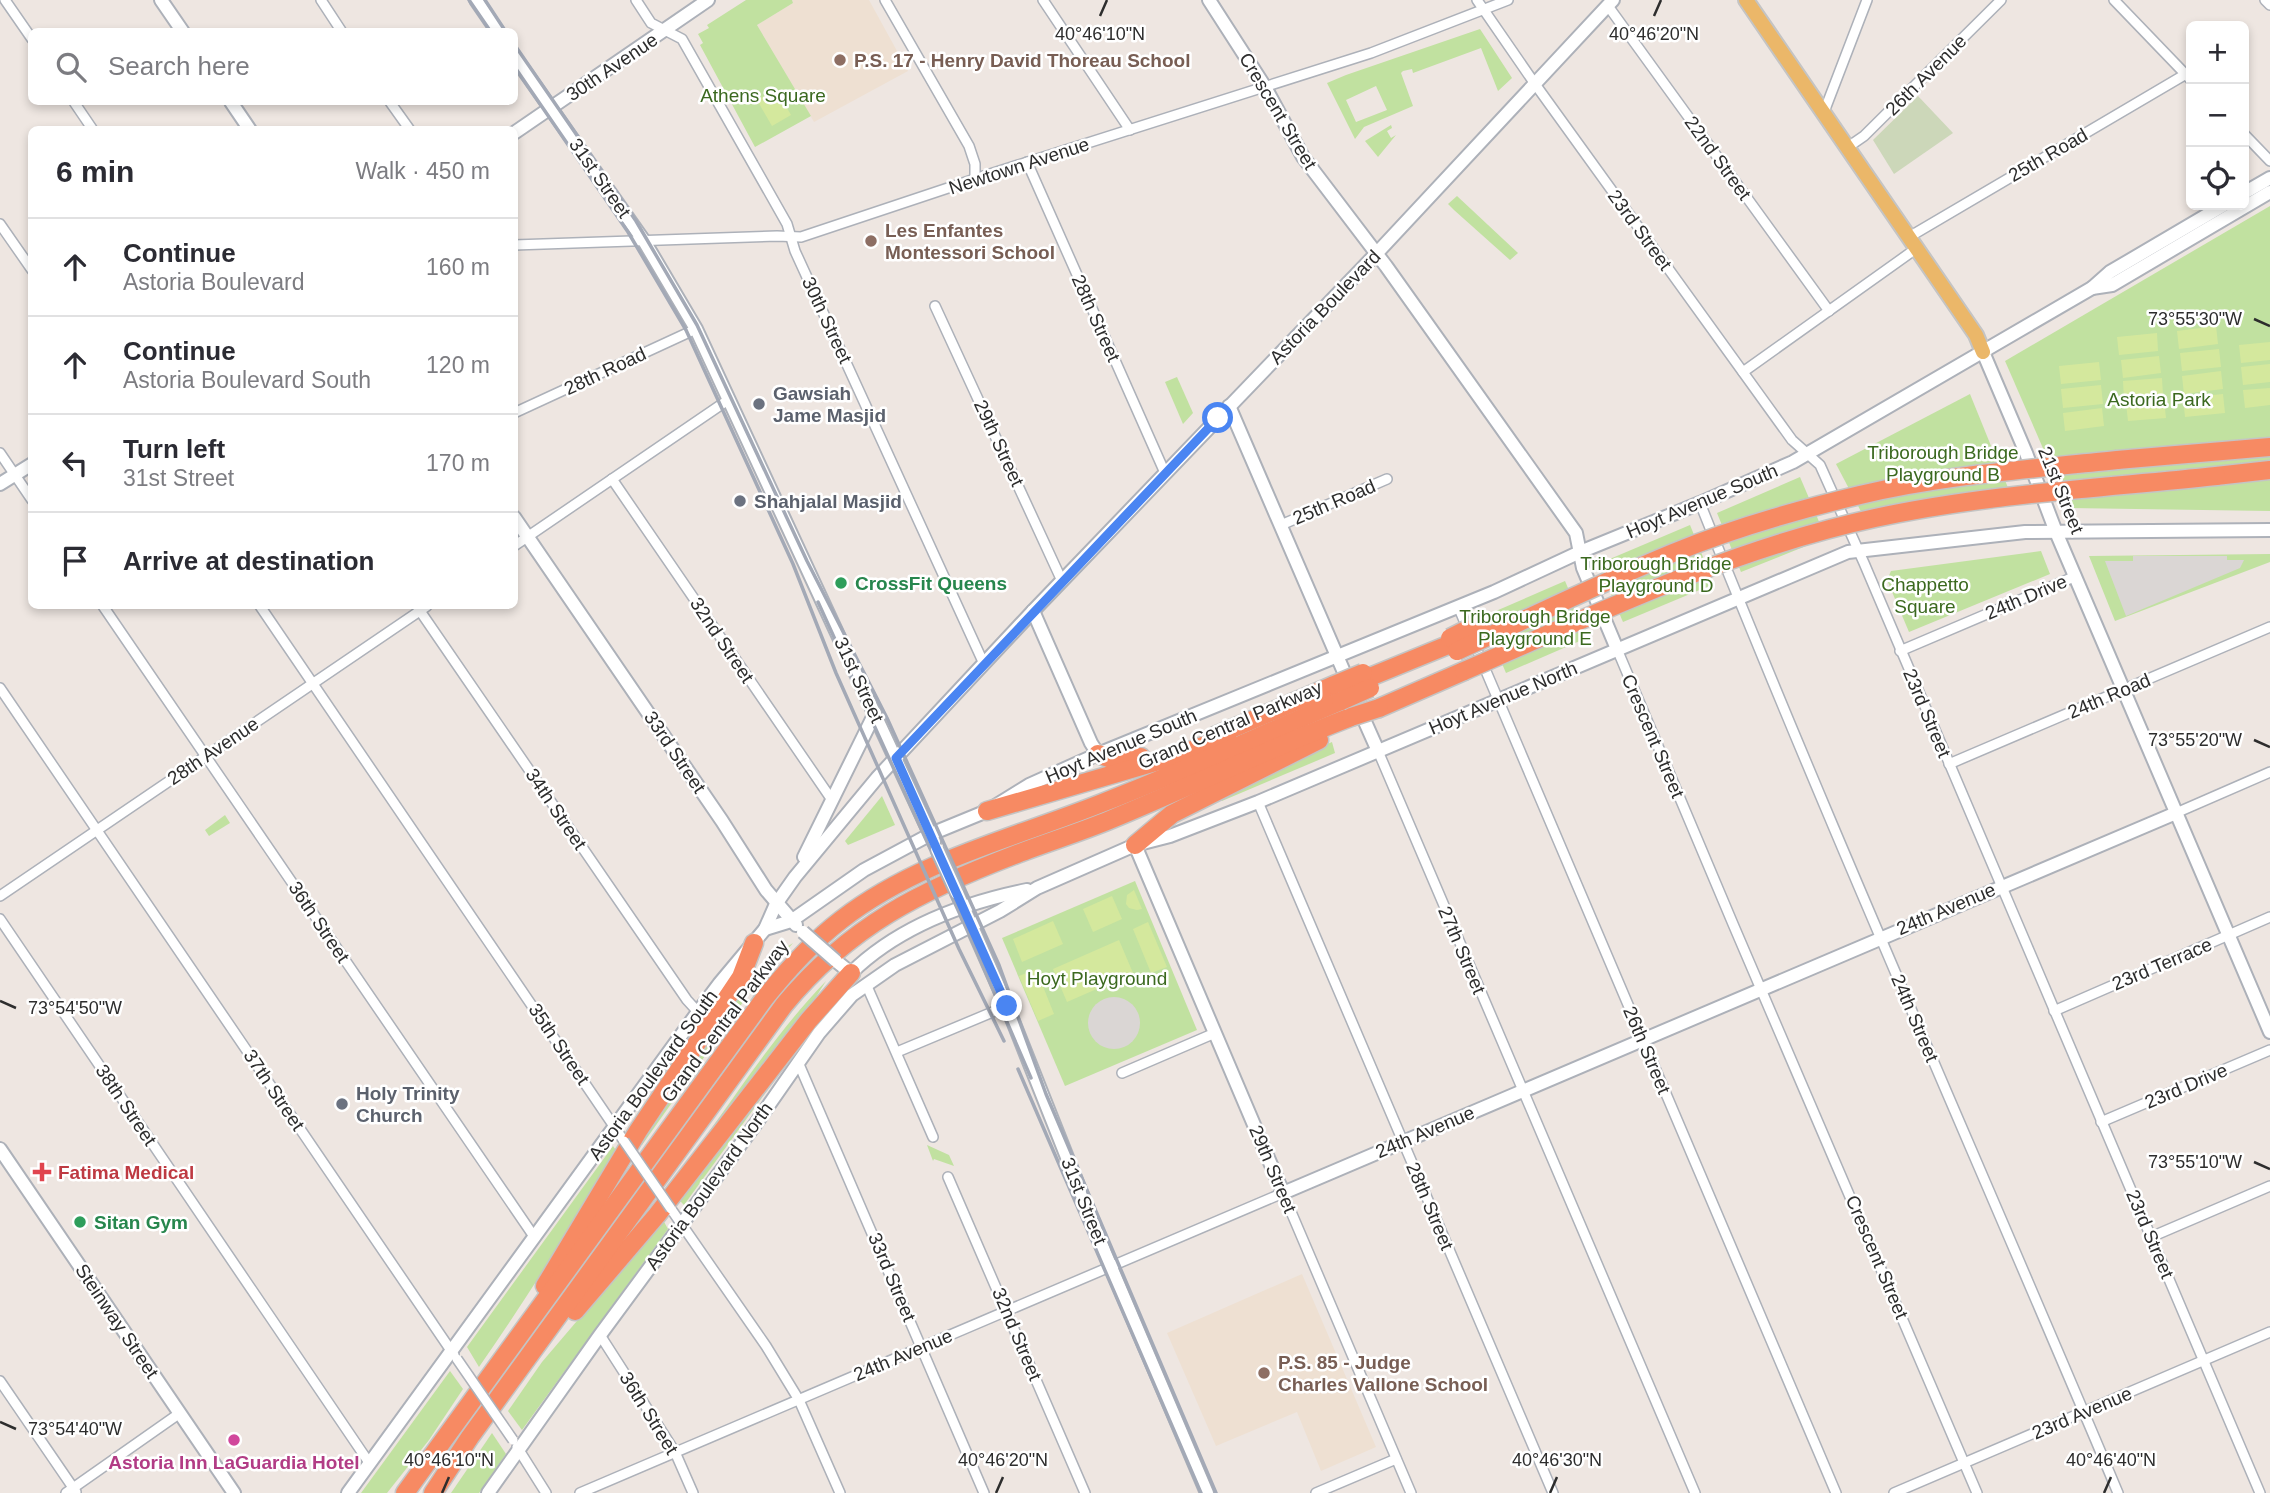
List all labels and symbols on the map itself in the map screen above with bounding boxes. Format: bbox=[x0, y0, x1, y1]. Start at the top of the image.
text: 40°46'10"N bbox=[1055, 24, 1145, 44]
text: 40°46'20"N bbox=[1609, 24, 1699, 44]
street label: 30th Avenue bbox=[562, 29, 662, 105]
street label: 26th Avenue bbox=[1881, 30, 1971, 120]
street label: Crescent Street bbox=[1235, 49, 1321, 174]
place label: P.S. 17 - Henry David Thoreau School bbox=[854, 50, 1190, 71]
marker: P.S. 17 - Henry David Thoreau School bbox=[832, 52, 848, 68]
park label: Athens Square bbox=[700, 85, 826, 106]
street label: 22nd Street bbox=[1681, 112, 1756, 204]
street label: 25th Road bbox=[2005, 124, 2091, 186]
street label: Newtown Avenue bbox=[946, 133, 1092, 199]
street label: 31st Street bbox=[565, 134, 635, 222]
street label: 23rd Street bbox=[1604, 186, 1677, 275]
place label: Les Enfantes Montessori School bbox=[885, 220, 1055, 263]
marker: Les Enfantes Montessori School bbox=[863, 233, 879, 249]
street label: Astoria Boulevard bbox=[1265, 246, 1385, 368]
street label: 28th Street bbox=[1068, 271, 1125, 365]
street label: 30th Street bbox=[798, 273, 856, 367]
text: 73°55'30"W bbox=[2148, 309, 2242, 329]
street label: 28th Road bbox=[561, 343, 649, 399]
place label: Gawsiah Jame Masjid bbox=[773, 383, 886, 426]
park label: Astoria Park bbox=[2107, 389, 2211, 410]
marker: Gawsiah Jame Masjid bbox=[751, 396, 767, 412]
street label: 29th Street bbox=[970, 396, 1028, 490]
route start bbox=[1202, 402, 1233, 433]
park label: Triborough Bridge Playground B bbox=[1867, 442, 2019, 485]
street label: 21st Street bbox=[2034, 443, 2088, 537]
street label: Hoyt Avenue South bbox=[1623, 460, 1781, 542]
street label: 25th Road bbox=[1290, 475, 1378, 529]
place label: Shahjalal Masjid bbox=[754, 491, 902, 512]
marker: Shahjalal Masjid bbox=[732, 493, 748, 509]
park label: Triborough Bridge Playground D bbox=[1580, 553, 1732, 596]
street label: 24th Drive bbox=[1982, 570, 2070, 624]
place label: CrossFit Queens bbox=[855, 573, 1007, 594]
park label: Chappetto Square bbox=[1881, 574, 1969, 617]
marker: CrossFit Queens bbox=[833, 575, 849, 591]
street label: 32nd Street bbox=[686, 593, 759, 687]
park label: Triborough Bridge Playground E bbox=[1459, 606, 1611, 649]
street label: 31st Street bbox=[830, 634, 888, 727]
street label: Hoyt Avenue North bbox=[1426, 657, 1580, 739]
street label: 23rd Street bbox=[1899, 666, 1955, 761]
street label: 24th Road bbox=[2065, 669, 2153, 723]
street label: Crescent Street bbox=[1618, 671, 1689, 802]
street label: Grand Central Parkway bbox=[1135, 677, 1325, 773]
street label: Hoyt Avenue South bbox=[1042, 705, 1200, 787]
street label: 33rd Street bbox=[640, 707, 710, 797]
street label: 28th Avenue bbox=[163, 713, 263, 789]
text: 73°55'20"W bbox=[2148, 730, 2242, 750]
street label: 34th Street bbox=[521, 765, 591, 854]
street label: 36th Street bbox=[284, 878, 354, 967]
street label: 24th Avenue bbox=[1893, 879, 1999, 939]
street label: 27th Street bbox=[1434, 903, 1490, 998]
street label: 23rd Terrace bbox=[2109, 934, 2215, 994]
street label: Grand Central Parkway bbox=[657, 935, 793, 1106]
park label: Hoyt Playground bbox=[1027, 968, 1167, 989]
street label: 24th Street bbox=[1887, 971, 1943, 1066]
street label: Astoria Boulevard South bbox=[584, 986, 722, 1164]
route end bbox=[991, 990, 1022, 1021]
text: 73°54'50"W bbox=[28, 998, 122, 1018]
street label: 35th Street bbox=[524, 1000, 594, 1089]
street label: 26th Street bbox=[1619, 1003, 1675, 1098]
street label: 37th Street bbox=[239, 1046, 309, 1135]
street label: 23rd Drive bbox=[2142, 1059, 2230, 1113]
street label: 38th Street bbox=[91, 1061, 161, 1150]
place label: Holy Trinity Church bbox=[356, 1083, 460, 1126]
marker: Holy Trinity Church bbox=[334, 1096, 350, 1112]
street label: Astoria Boulevard North bbox=[641, 1098, 777, 1274]
street label: 24th Avenue bbox=[1372, 1102, 1478, 1162]
street label: 29th Street bbox=[1245, 1122, 1301, 1217]
text: 73°55'10"W bbox=[2148, 1152, 2242, 1172]
street label: 31st Street bbox=[1057, 1154, 1111, 1248]
street label: 28th Street bbox=[1402, 1159, 1458, 1254]
marker: Fatima Medical bbox=[32, 1162, 52, 1182]
place label: Fatima Medical bbox=[58, 1162, 194, 1183]
street label: 23rd Street bbox=[2122, 1187, 2178, 1282]
street label: Crescent Street bbox=[1842, 1192, 1913, 1323]
place label: Sitan Gym bbox=[94, 1212, 188, 1233]
marker: Sitan Gym bbox=[72, 1214, 88, 1230]
street label: 33rd Street bbox=[864, 1230, 920, 1325]
street label: Steinway Street bbox=[71, 1260, 163, 1383]
street label: 32nd Street bbox=[988, 1285, 1046, 1384]
street label: 24th Avenue bbox=[850, 1325, 956, 1385]
place label: P.S. 85 - Judge Charles Vallone School bbox=[1278, 1352, 1488, 1395]
marker: P.S. 85 - Judge Charles Vallone School bbox=[1256, 1365, 1272, 1381]
street label: 36th Street bbox=[615, 1368, 683, 1459]
street label: 23rd Avenue bbox=[2029, 1383, 2135, 1443]
text: 73°54'40"W bbox=[28, 1419, 122, 1439]
marker: Astoria Inn LaGuardia Hotel bbox=[226, 1432, 242, 1448]
text: 40°46'10"N bbox=[404, 1450, 494, 1470]
text: 40°46'20"N bbox=[958, 1450, 1048, 1470]
text: 40°46'30"N bbox=[1512, 1450, 1602, 1470]
text: 40°46'40"N bbox=[2066, 1450, 2156, 1470]
place label: Astoria Inn LaGuardia Hotel bbox=[108, 1452, 360, 1473]

